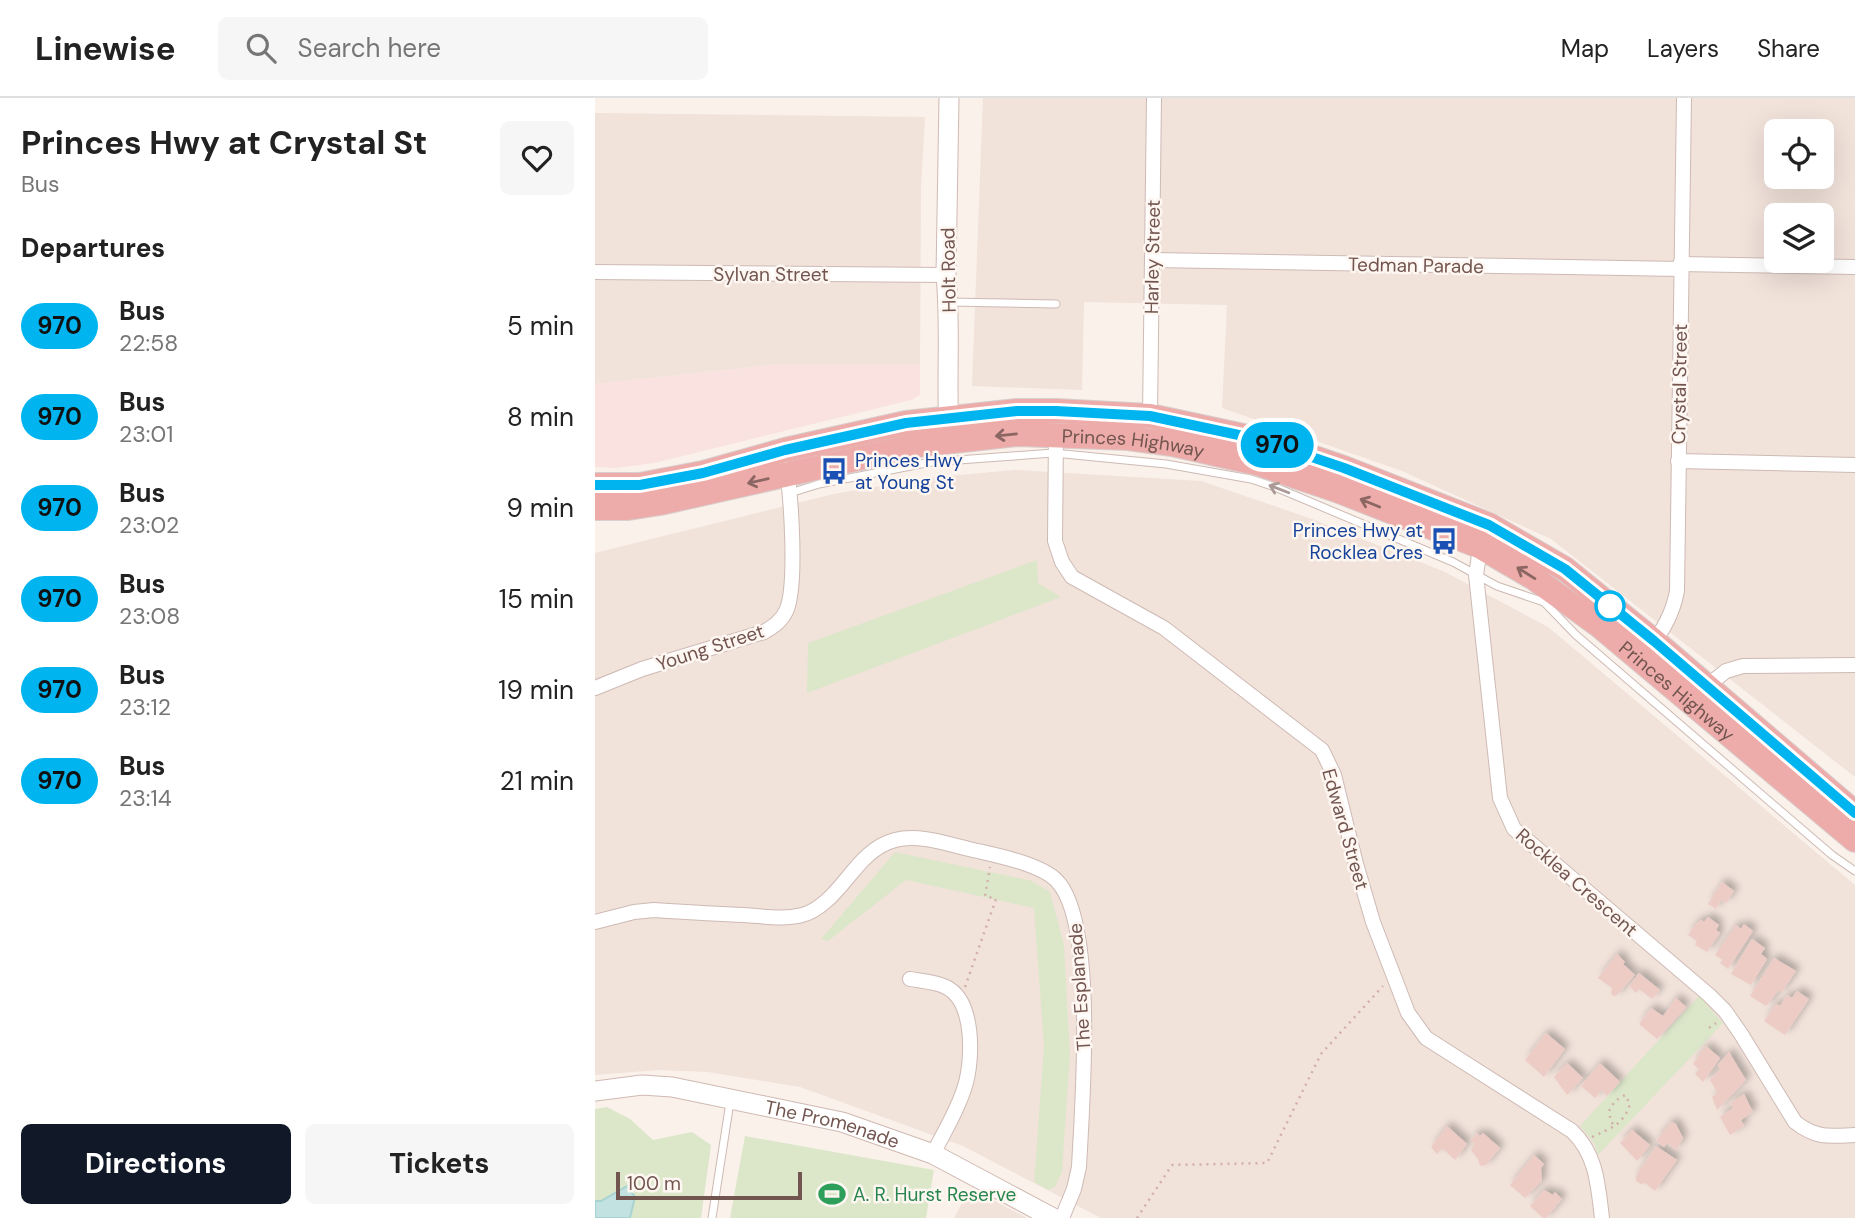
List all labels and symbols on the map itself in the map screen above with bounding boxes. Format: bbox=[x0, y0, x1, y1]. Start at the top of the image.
street label: Harley Street bbox=[1139, 200, 1166, 314]
street label: Holt Road bbox=[935, 227, 962, 313]
street label: Tedman Parade bbox=[1348, 252, 1484, 279]
street label: Sylvan Street bbox=[713, 262, 829, 287]
street label: Crystal Street bbox=[1666, 323, 1693, 445]
line badge: 970 bbox=[1237, 422, 1317, 468]
street label: Princes Highway bbox=[1061, 424, 1207, 464]
one-way arrow bbox=[995, 429, 1017, 442]
place label: Princes Hwy at Young St bbox=[855, 448, 963, 495]
bus stop icon: Princes Hwy at Young St bbox=[819, 456, 849, 486]
one-way arrow bbox=[747, 475, 770, 488]
one-way arrow bbox=[1269, 482, 1290, 495]
one-way arrow bbox=[1360, 496, 1382, 509]
place label: Princes Hwy at Rocklea Cres bbox=[1293, 518, 1423, 565]
bus stop icon: Princes Hwy at Rocklea Cres bbox=[1429, 526, 1459, 556]
one-way arrow bbox=[1517, 565, 1537, 579]
unlabelled marker bbox=[1595, 591, 1625, 621]
street label: Young Street bbox=[653, 618, 767, 677]
street label: Princes Highway bbox=[1614, 635, 1740, 747]
street label: Edward Street bbox=[1316, 766, 1375, 892]
street label: Rocklea Crescent bbox=[1511, 823, 1643, 942]
street label: The Esplanade bbox=[1063, 922, 1096, 1052]
street label: The Promenade bbox=[763, 1094, 903, 1154]
scale bar bbox=[616, 1169, 801, 1201]
sports icon: A. R. Hurst Reserve bbox=[817, 1179, 847, 1209]
place label: A. R. Hurst Reserve bbox=[853, 1182, 1016, 1207]

